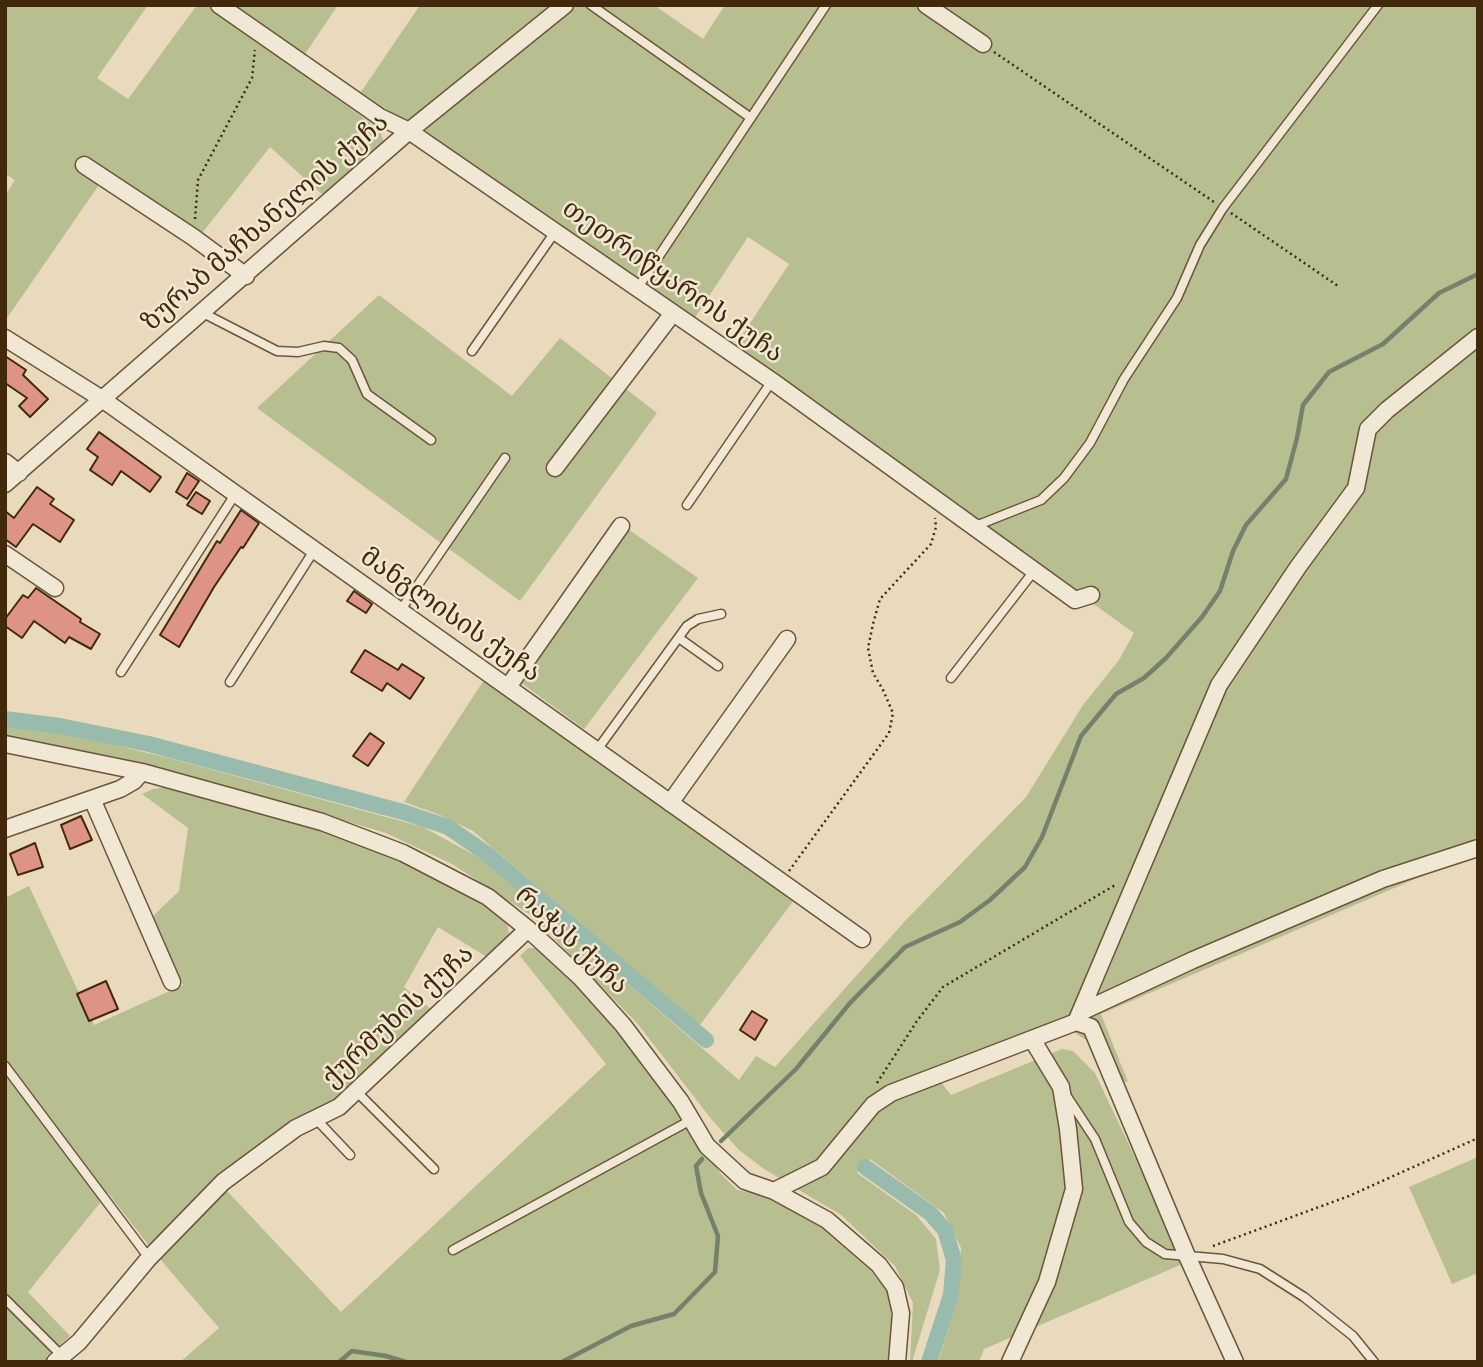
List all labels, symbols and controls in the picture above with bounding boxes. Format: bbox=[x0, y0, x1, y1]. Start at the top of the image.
street label: ზურაბ მაჩხანელის ქუჩა bbox=[136, 107, 396, 339]
street label: თეთრიწყაროს ქუჩა bbox=[555, 194, 789, 370]
street label: მანგლისის ქუჩა bbox=[354, 542, 546, 690]
street label: რაჭას ქუჩა bbox=[508, 880, 634, 1002]
street label: ქურმუხის ქუჩა bbox=[317, 939, 481, 1095]

